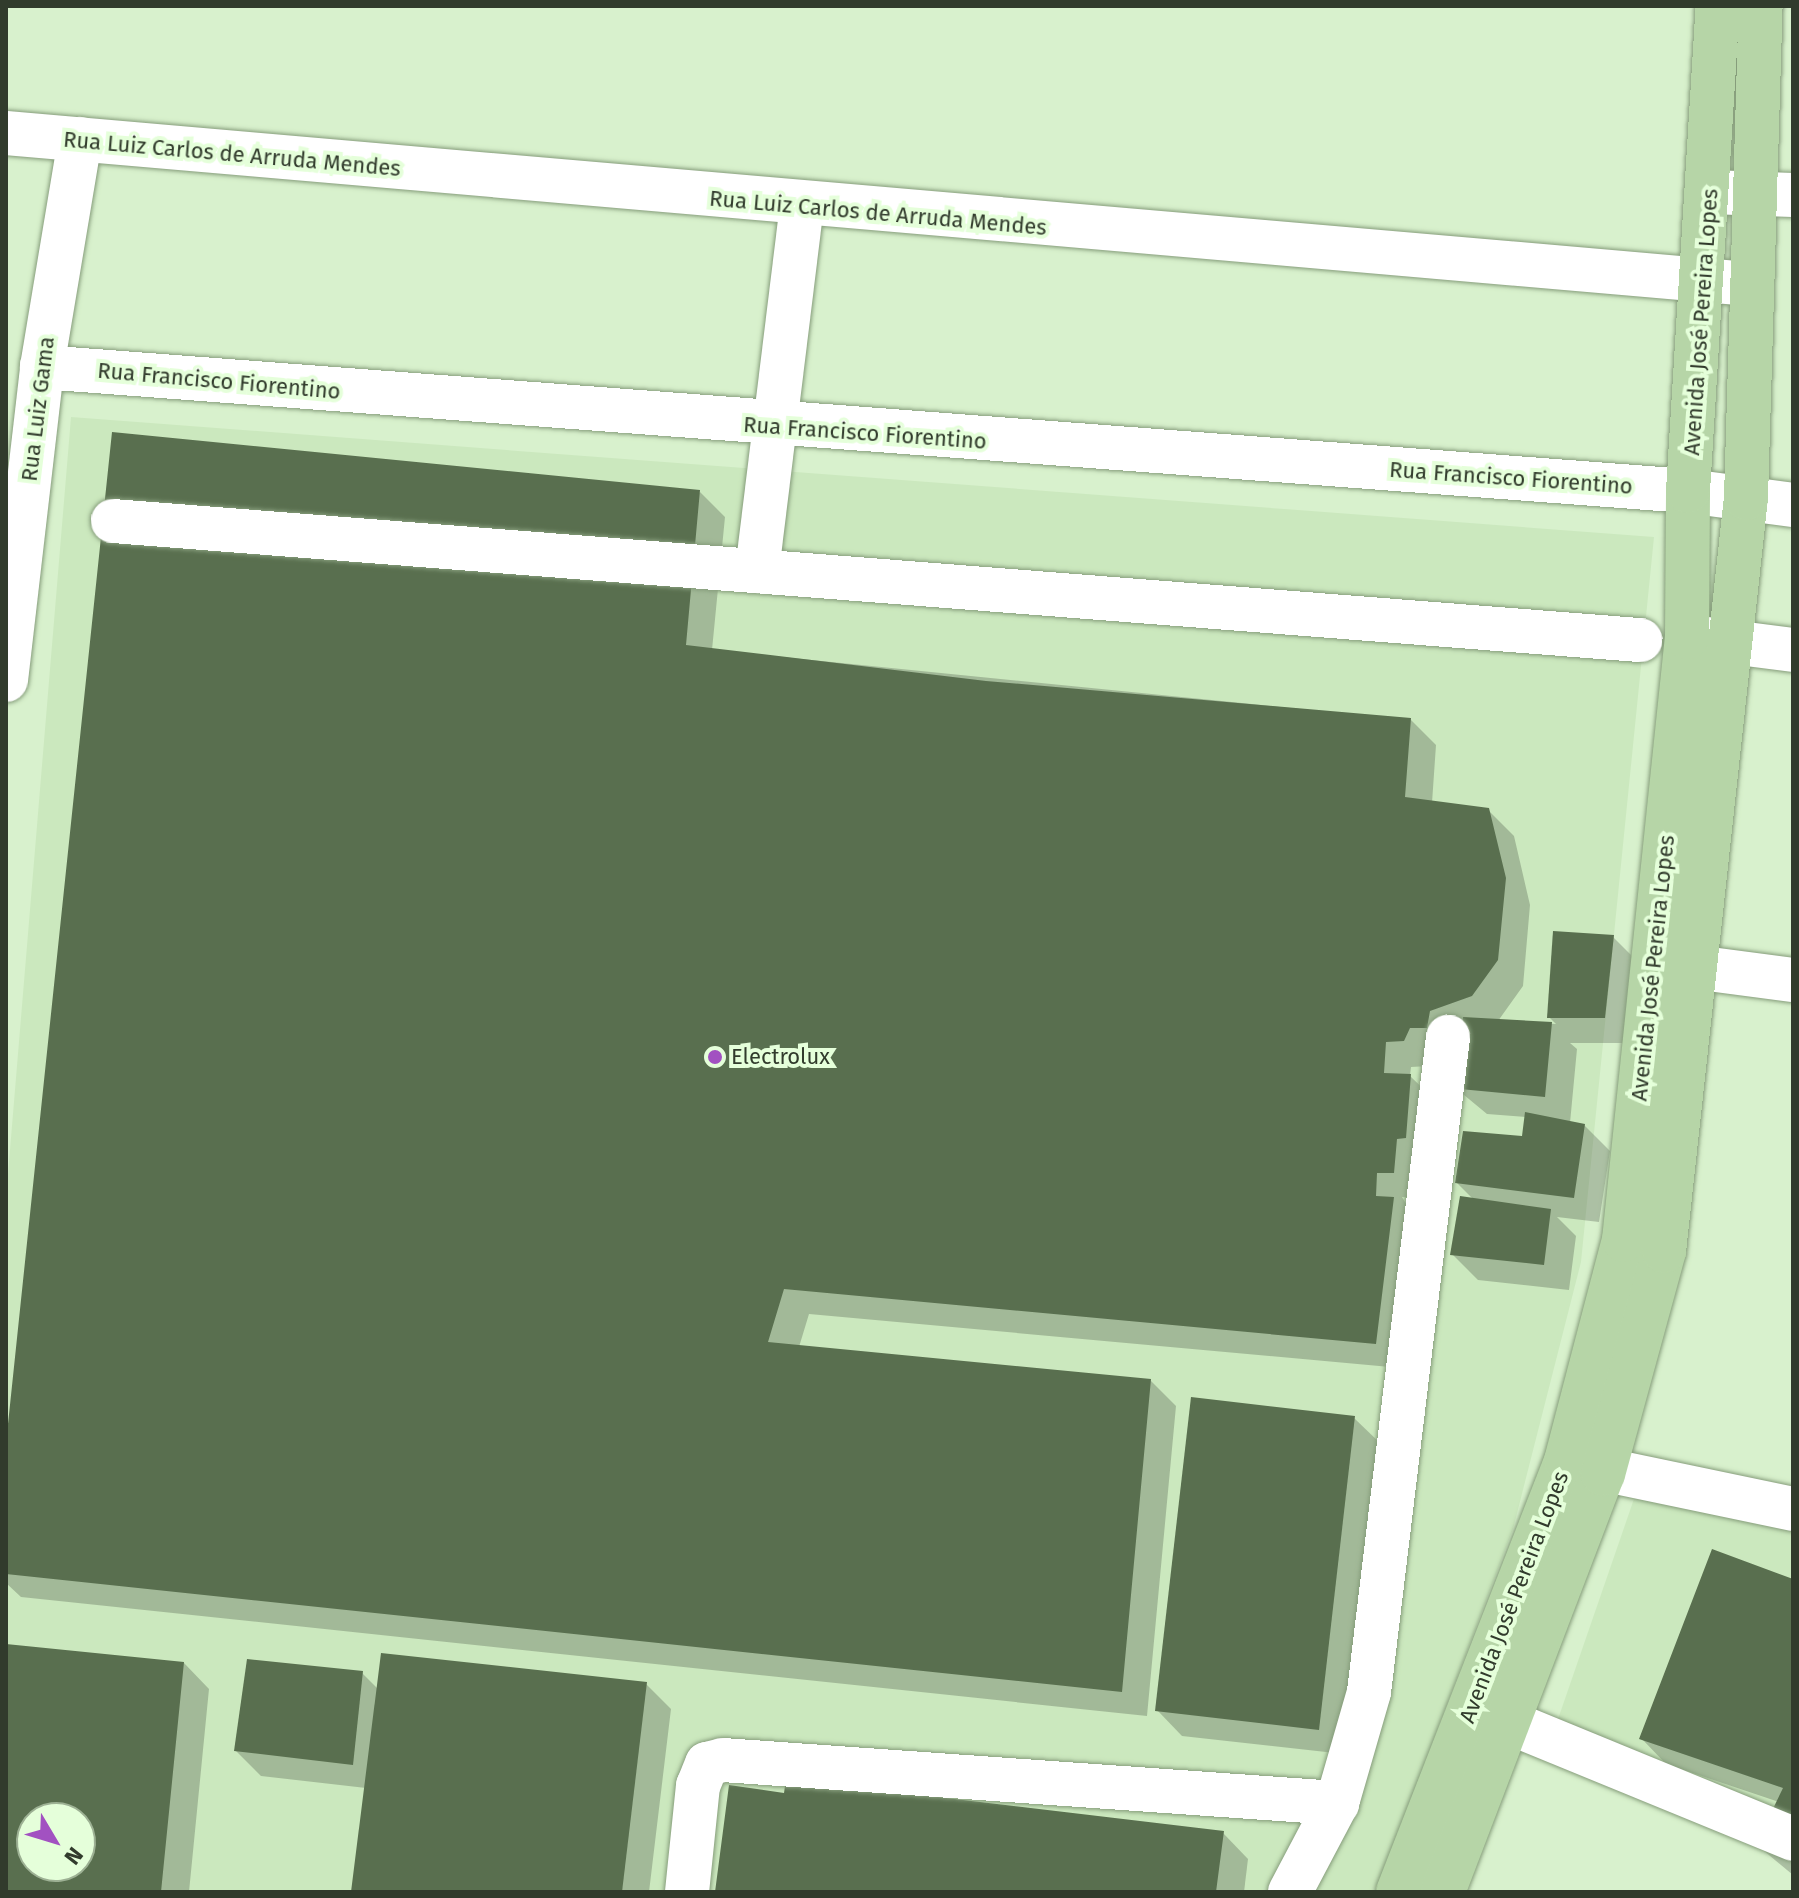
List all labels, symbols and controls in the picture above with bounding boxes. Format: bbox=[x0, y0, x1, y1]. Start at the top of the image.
street label: Rua Luiz Carlos de Arruda Mendes bbox=[62, 126, 402, 182]
street label: Rua Luiz Carlos de Arruda Mendes bbox=[708, 185, 1048, 241]
street label: Avenida José Pereira Lopes bbox=[1679, 188, 1723, 456]
street label: Rua Luiz Gama bbox=[16, 335, 60, 483]
street label: Rua Francisco Fiorentino bbox=[96, 357, 342, 405]
street label: Rua Francisco Fiorentino bbox=[742, 411, 988, 455]
street label: Rua Francisco Fiorentino bbox=[1388, 456, 1634, 500]
street label: Avenida José Pereira Lopes bbox=[1626, 834, 1680, 1102]
place label: Electrolux bbox=[731, 1044, 830, 1070]
marker: Electrolux bbox=[706, 1048, 724, 1066]
street label: Avenida José Pereira Lopes bbox=[1454, 1468, 1574, 1726]
north arrow bbox=[16, 1802, 96, 1882]
text: N bbox=[59, 1842, 89, 1870]

